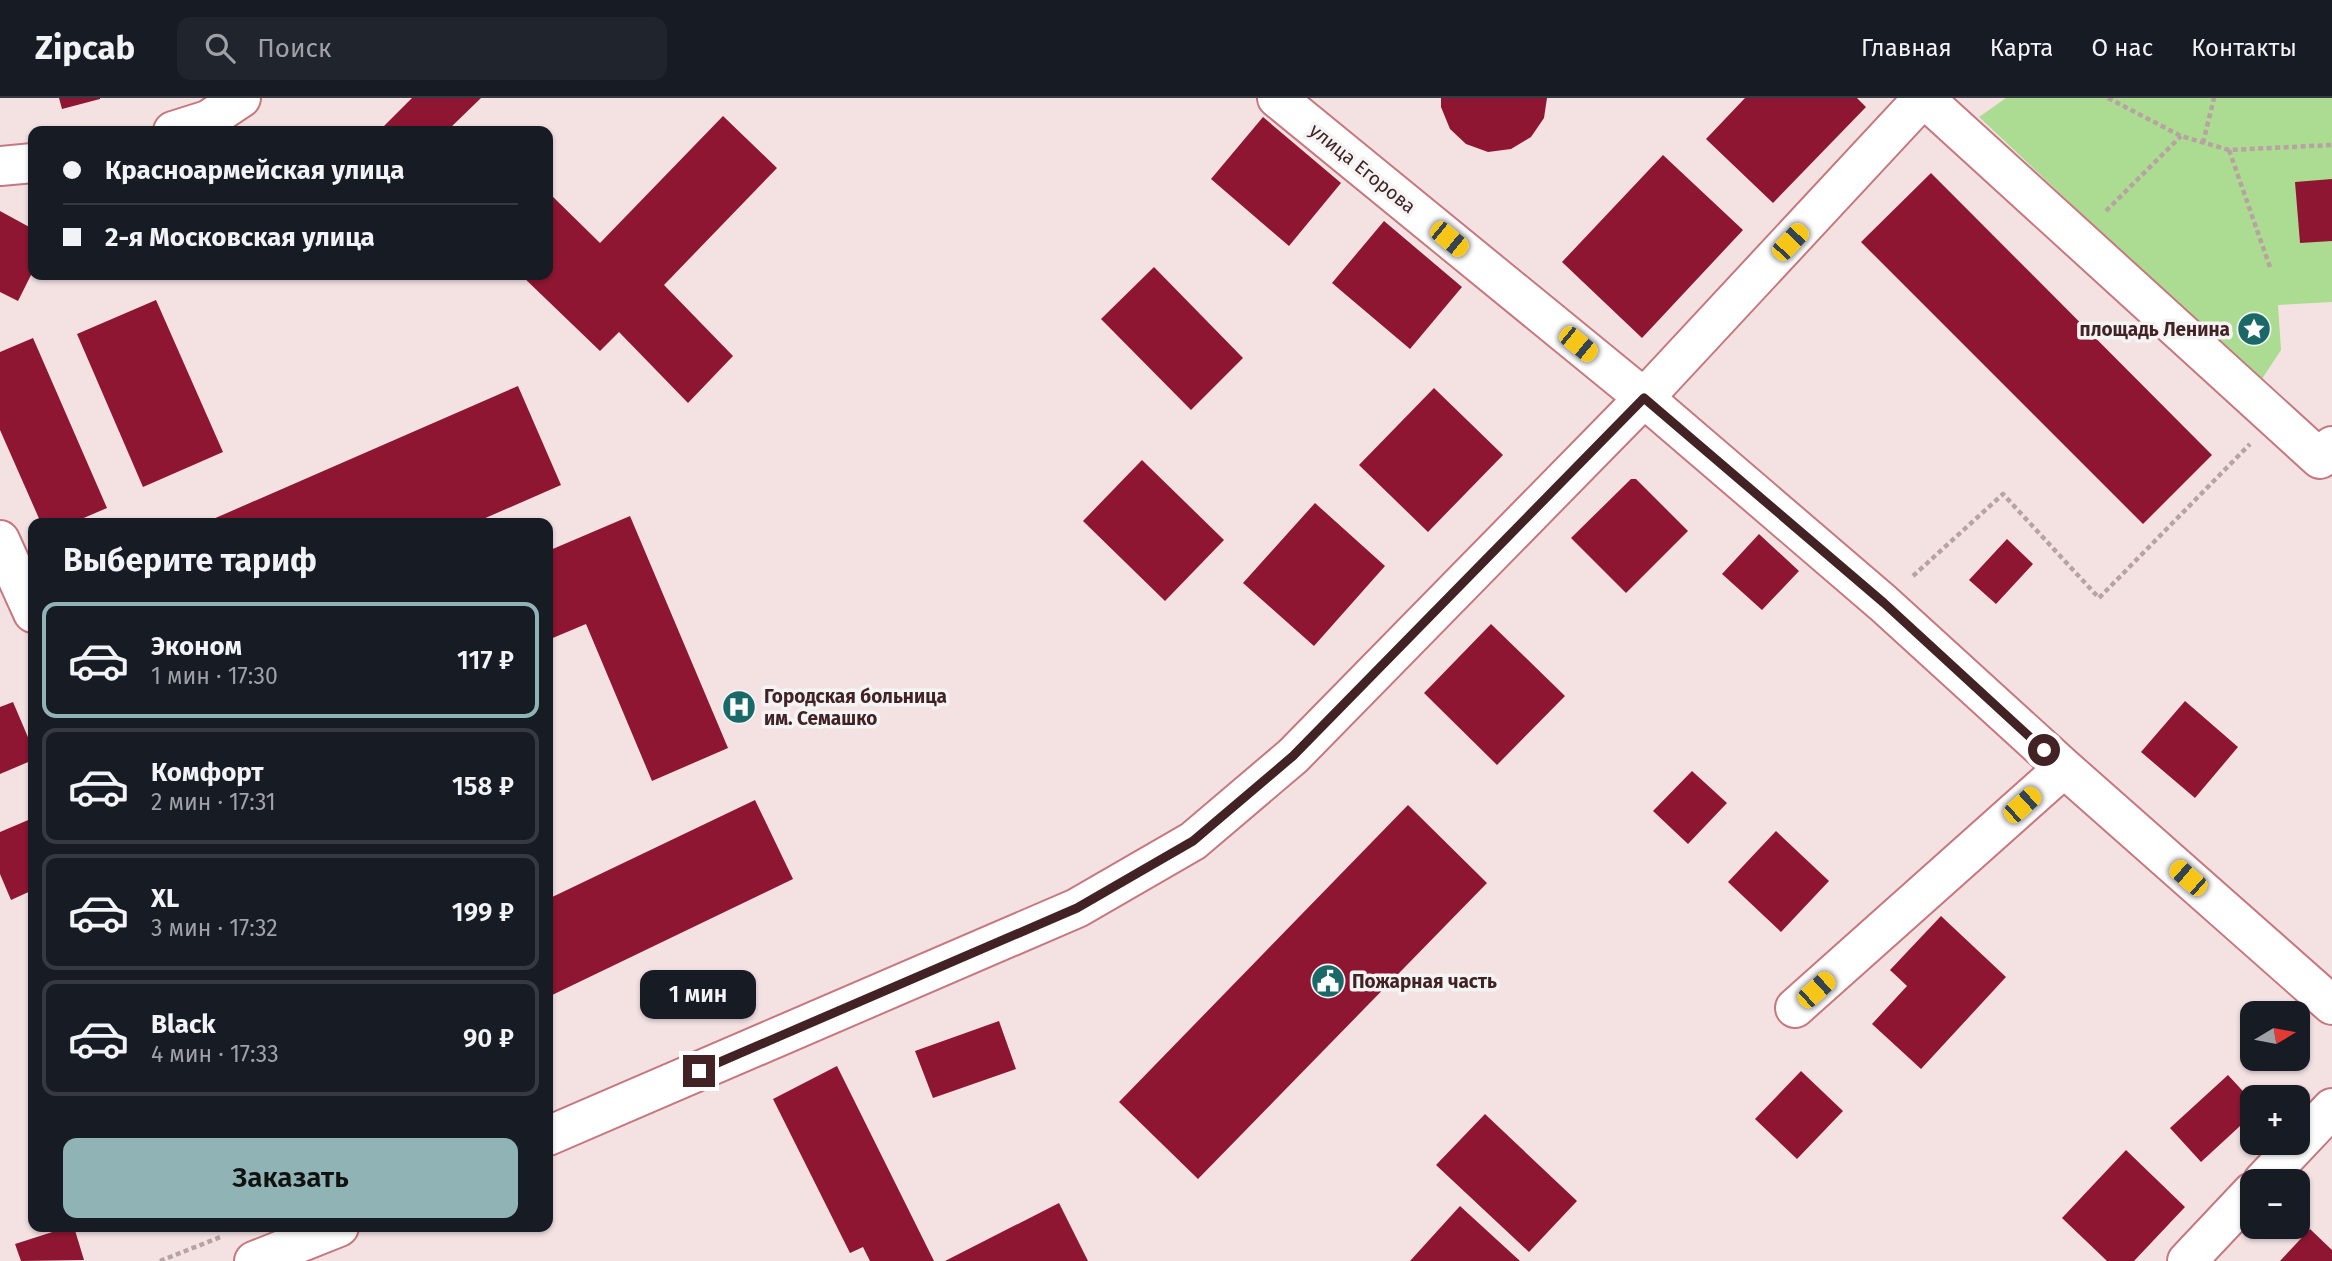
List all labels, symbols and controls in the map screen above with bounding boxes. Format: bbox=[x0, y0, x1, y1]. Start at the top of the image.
search box bbox=[177, 17, 667, 80]
text: Zipcab bbox=[35, 28, 135, 68]
icon: search bbox=[201, 29, 239, 67]
text: Поиск bbox=[257, 33, 332, 64]
text: Главная bbox=[1861, 34, 1952, 62]
text: Карта bbox=[1990, 34, 2053, 62]
text: О нас bbox=[2091, 34, 2153, 62]
text: Контакты bbox=[2191, 34, 2297, 62]
street label: улица Егорова bbox=[1305, 119, 1420, 218]
text: Красноармейская улица bbox=[105, 155, 404, 186]
car bbox=[1427, 218, 1472, 260]
car bbox=[1768, 219, 1813, 265]
text: 2-я Московская улица bbox=[105, 222, 375, 253]
place icon: площадь Ленина bbox=[2235, 310, 2273, 348]
place label: площадь Ленина bbox=[2080, 318, 2230, 341]
car bbox=[1556, 323, 1601, 365]
text: Выберите тариф bbox=[63, 541, 317, 579]
icon: car bbox=[67, 629, 130, 692]
text: Эконом bbox=[151, 631, 242, 662]
text: 117 ₽ bbox=[457, 645, 514, 676]
text: 1 мин · 17:30 bbox=[151, 662, 278, 690]
place label: Городская больница им. Семашко bbox=[764, 685, 947, 730]
hospital icon: Городская больница им. Семашко bbox=[720, 688, 758, 726]
route start bbox=[2028, 734, 2060, 766]
icon: car bbox=[67, 755, 130, 818]
text: Комфорт bbox=[151, 757, 264, 788]
text: 158 ₽ bbox=[452, 771, 514, 802]
car bbox=[2000, 783, 2045, 827]
text: 2 мин · 17:31 bbox=[151, 788, 276, 816]
car bbox=[2166, 856, 2211, 900]
icon: car bbox=[67, 881, 130, 944]
text: XL bbox=[151, 883, 179, 914]
text: 199 ₽ bbox=[452, 897, 514, 928]
text: 3 мин · 17:32 bbox=[151, 914, 278, 942]
public building icon: Пожарная часть bbox=[1309, 962, 1347, 1000]
car bbox=[1794, 968, 1839, 1012]
callout: 1 мин bbox=[641, 970, 757, 1018]
place label: Пожарная часть bbox=[1352, 970, 1497, 993]
text: 1 мин bbox=[669, 980, 727, 1008]
north arrow bbox=[2240, 1001, 2310, 1071]
map controls bbox=[2240, 1001, 2310, 1239]
icon: car bbox=[67, 1007, 130, 1070]
text: Black bbox=[151, 1009, 216, 1040]
text: 90 ₽ bbox=[463, 1023, 514, 1054]
text: 4 мин · 17:33 bbox=[151, 1040, 279, 1068]
route end bbox=[683, 1055, 715, 1087]
button: + bbox=[2240, 1085, 2310, 1155]
button: Заказать bbox=[63, 1138, 518, 1218]
button: − bbox=[2240, 1169, 2310, 1239]

